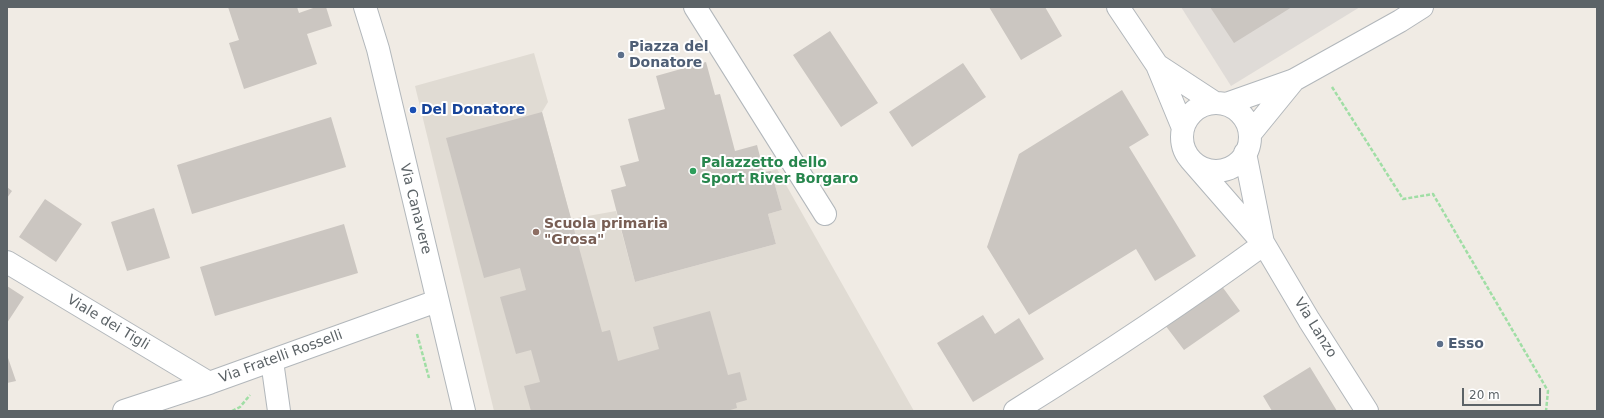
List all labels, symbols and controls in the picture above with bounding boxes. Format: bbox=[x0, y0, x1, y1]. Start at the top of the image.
place label: Piazza del Donatore bbox=[629, 39, 708, 72]
marker: Piazza del Donatore bbox=[616, 50, 626, 60]
place label: Del Donatore bbox=[421, 102, 525, 118]
marker: Del Donatore bbox=[408, 105, 418, 115]
place label: Palazzetto dello Sport River Borgaro bbox=[701, 155, 858, 188]
street label: Via Canavere bbox=[396, 162, 434, 256]
marker: Palazzetto dello Sport River Borgaro bbox=[688, 166, 698, 176]
place label: Scuola primaria "Grosa" bbox=[544, 216, 668, 248]
marker: Scuola primaria "Grosa" bbox=[531, 227, 541, 237]
street label: Viale dei Tigli bbox=[64, 292, 152, 354]
street label: Via Lanzo bbox=[1290, 295, 1340, 361]
street label: Via Fratelli Rosselli bbox=[217, 327, 345, 387]
place label: Esso bbox=[1448, 336, 1484, 352]
marker: Esso bbox=[1435, 339, 1445, 349]
scale bar bbox=[1464, 380, 1543, 406]
text: 20 m bbox=[1469, 388, 1500, 402]

